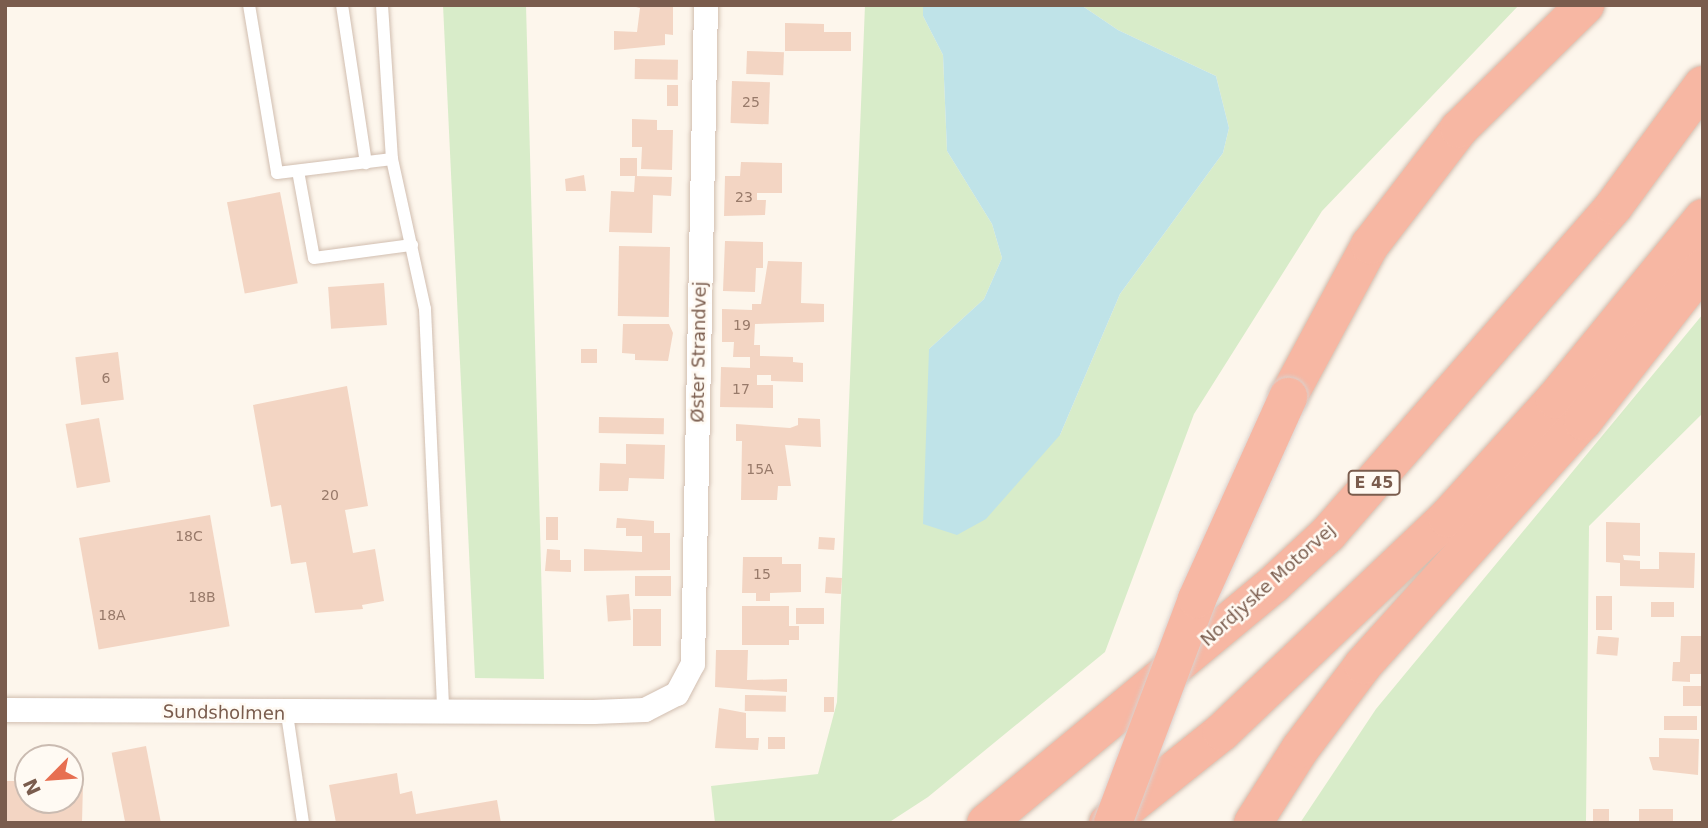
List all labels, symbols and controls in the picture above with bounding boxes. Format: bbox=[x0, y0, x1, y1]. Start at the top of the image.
house number: 25 bbox=[742, 94, 760, 110]
house number: 23 bbox=[735, 189, 753, 205]
street label: Øster Strandvej bbox=[687, 281, 711, 423]
house number: 19 bbox=[733, 317, 751, 333]
house number: 6 bbox=[102, 370, 110, 386]
house number: 17 bbox=[732, 381, 750, 397]
house number: 15A bbox=[746, 461, 774, 477]
road number: E 45 bbox=[1346, 470, 1402, 496]
house number: 20 bbox=[321, 487, 339, 503]
street label: Nordjyske Motorvej bbox=[1196, 519, 1340, 651]
house number: 18C bbox=[175, 528, 203, 544]
house number: 15 bbox=[753, 566, 771, 582]
house number: 18B bbox=[188, 589, 216, 605]
house number: 18A bbox=[98, 607, 126, 623]
street label: Sundsholmen bbox=[163, 701, 285, 725]
north arrow bbox=[14, 744, 84, 814]
text: N bbox=[18, 775, 45, 799]

